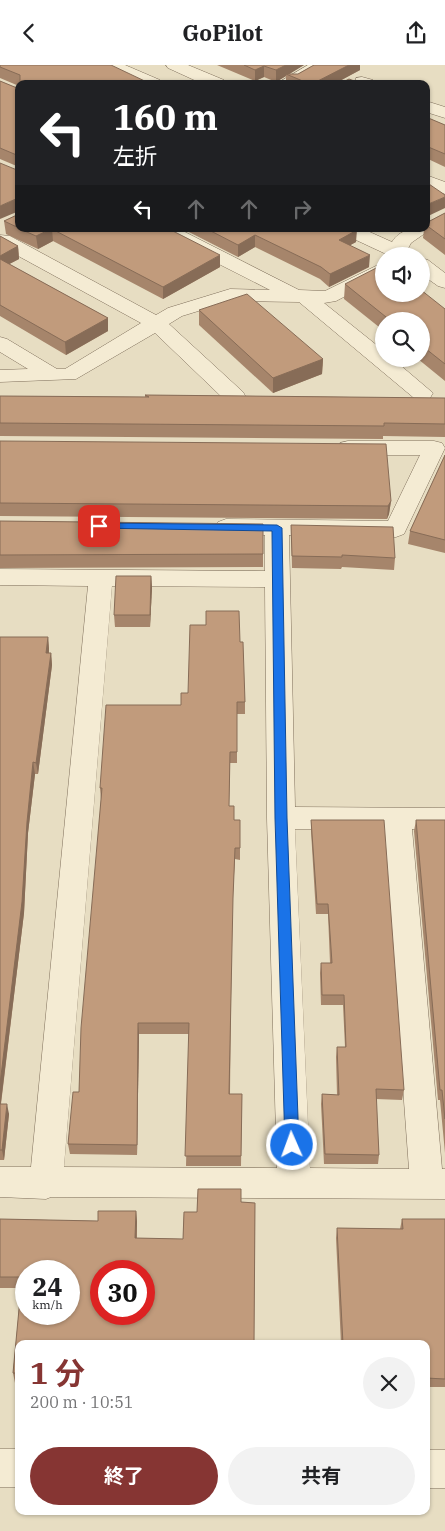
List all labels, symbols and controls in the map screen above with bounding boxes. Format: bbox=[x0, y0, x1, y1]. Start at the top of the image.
text: GoPilot bbox=[182, 18, 263, 47]
icon: back bbox=[15, 19, 43, 47]
icon: share bbox=[402, 19, 430, 47]
text: 160 m bbox=[113, 94, 218, 140]
icon: left bbox=[30, 100, 95, 165]
text: 左折 bbox=[113, 141, 157, 170]
icon: left bbox=[129, 195, 157, 223]
icon: ahead bbox=[182, 195, 210, 223]
icon: ahead bbox=[235, 195, 263, 223]
icon: right bbox=[288, 195, 316, 223]
map controls bbox=[375, 247, 430, 367]
button: sound bbox=[375, 247, 430, 302]
button: search bbox=[375, 312, 430, 367]
pin bbox=[78, 505, 120, 547]
icon: arrive bbox=[85, 512, 113, 540]
position arrow bbox=[265, 1118, 317, 1170]
speed limit sign: 30 bbox=[90, 1260, 155, 1325]
text: 24 bbox=[32, 1270, 63, 1303]
text: km/h bbox=[32, 1297, 63, 1312]
text: 1 分 bbox=[30, 1353, 85, 1392]
button: close bbox=[363, 1357, 415, 1409]
text: 200 m · 10:51 bbox=[30, 1392, 133, 1412]
button: 終了 bbox=[30, 1447, 218, 1505]
button: 共有 bbox=[228, 1447, 415, 1505]

